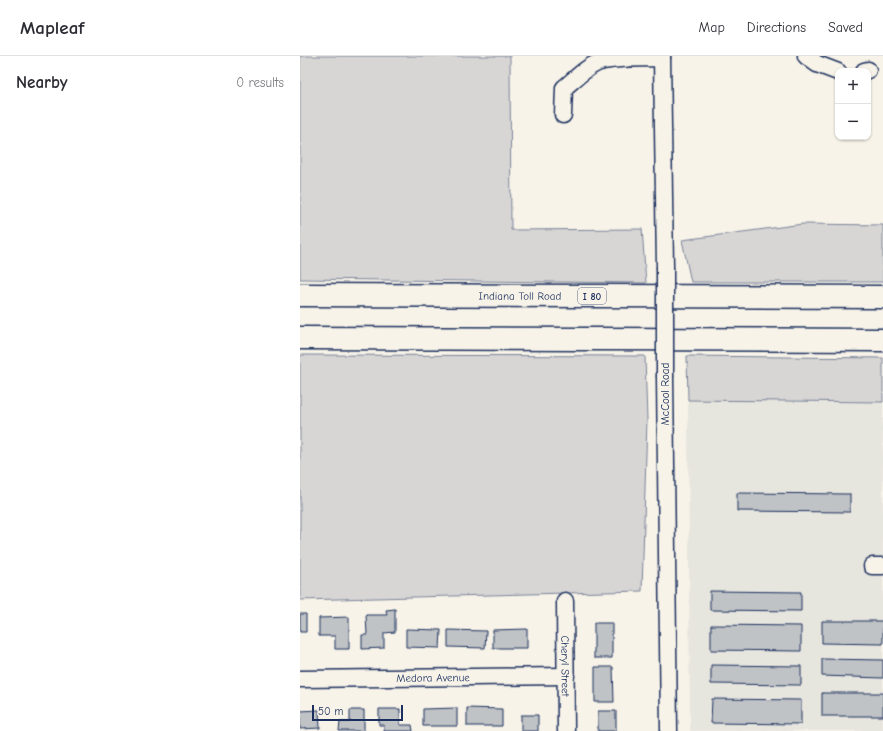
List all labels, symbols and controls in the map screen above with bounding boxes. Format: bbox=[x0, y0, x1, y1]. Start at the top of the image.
text: Mapleaf bbox=[20, 17, 84, 39]
text: Map bbox=[698, 19, 725, 36]
text: Directions bbox=[747, 19, 806, 36]
text: Saved bbox=[828, 19, 863, 36]
map controls bbox=[835, 68, 871, 140]
button: + bbox=[835, 68, 871, 104]
text: Nearby bbox=[16, 73, 67, 92]
text: 0 results bbox=[236, 75, 284, 90]
button: − bbox=[835, 104, 871, 140]
road number: I 80 bbox=[578, 288, 606, 304]
street label: Indiana Toll Road bbox=[479, 290, 562, 303]
street label: McCool Road bbox=[659, 362, 672, 425]
street label: Cheryl Street bbox=[558, 635, 572, 697]
street label: Medora Avenue bbox=[396, 671, 470, 685]
scale bar bbox=[312, 703, 403, 722]
text: 50 m bbox=[318, 705, 343, 718]

